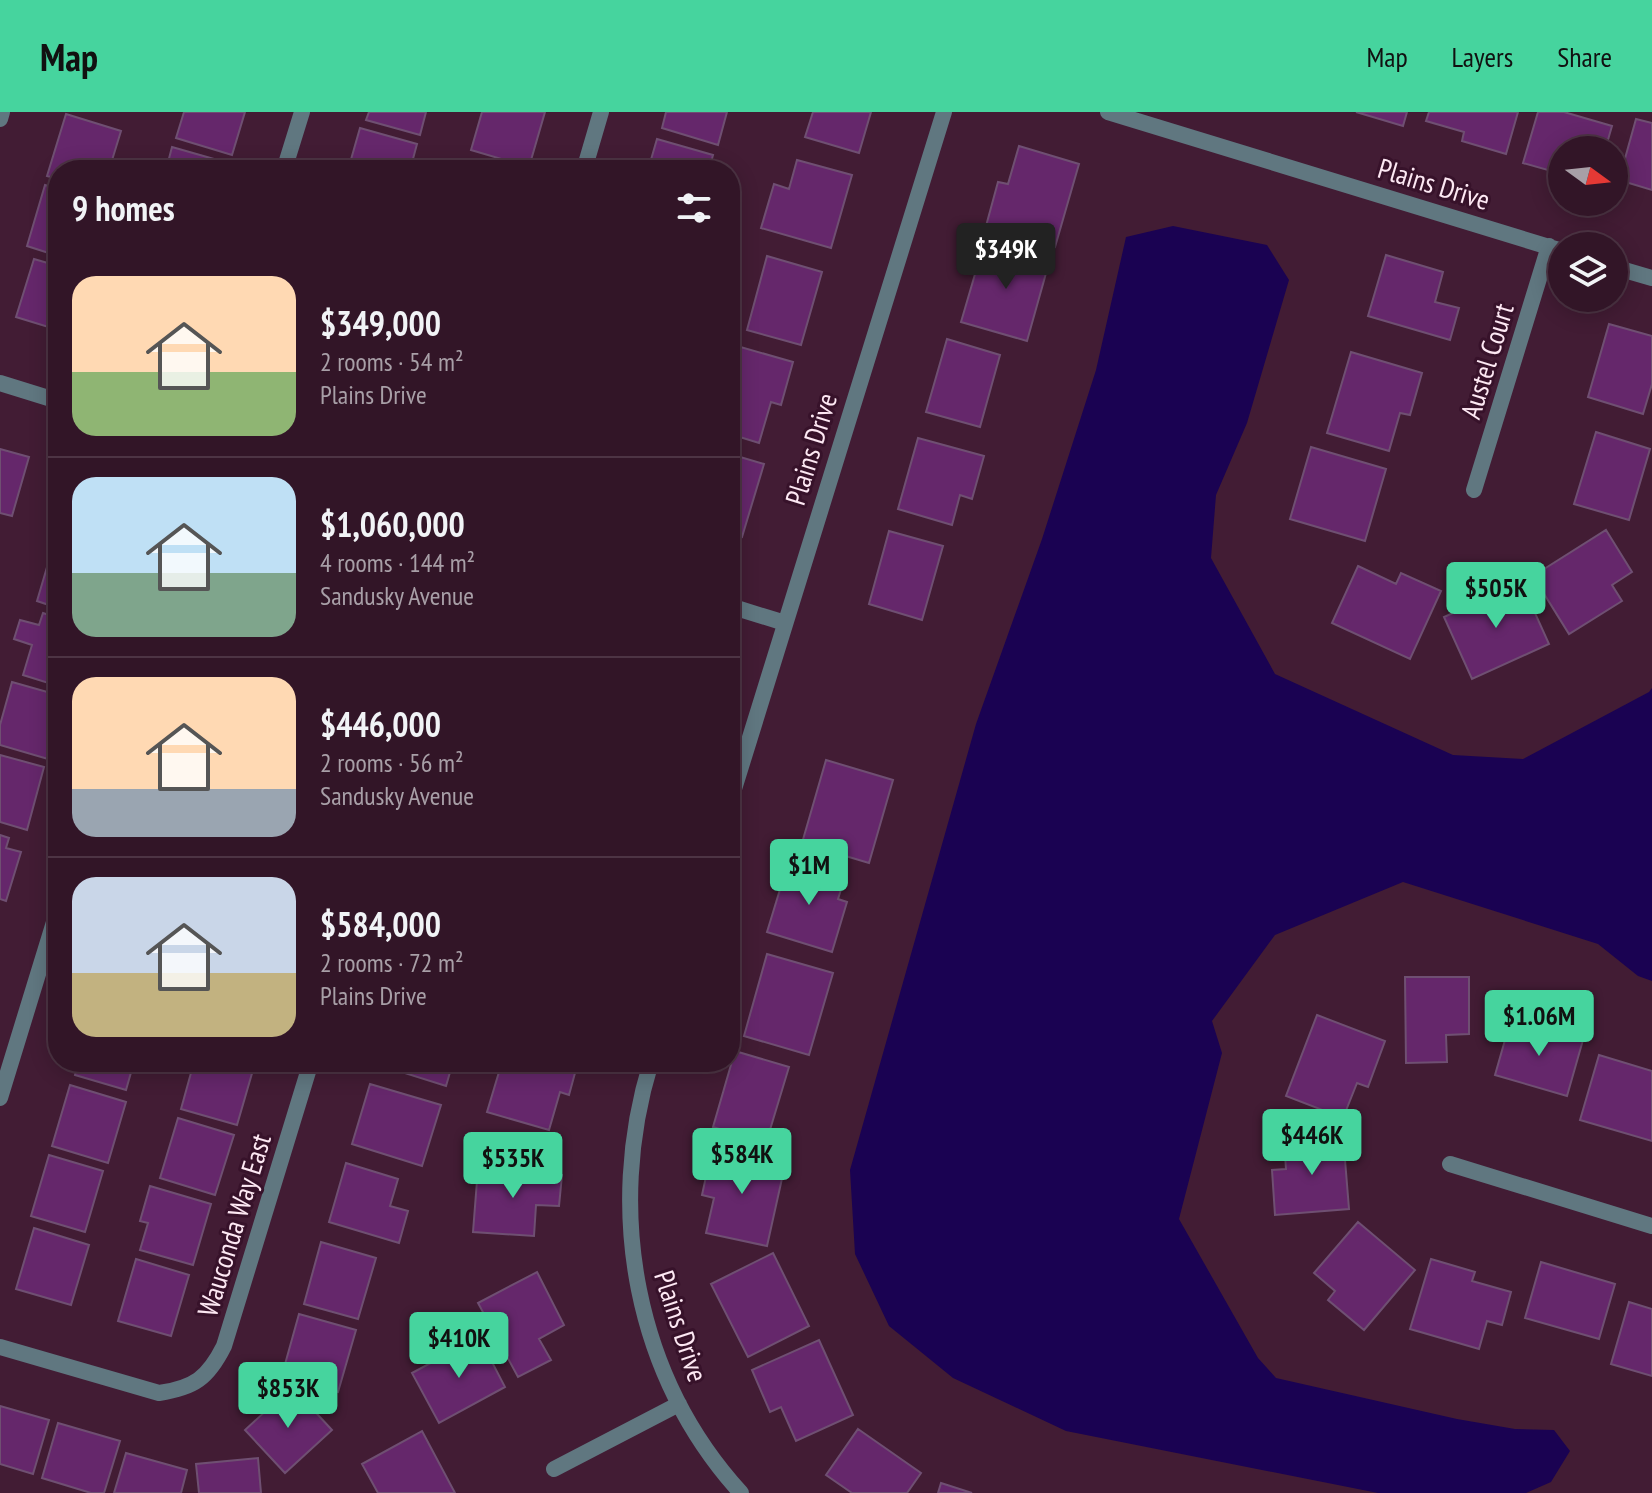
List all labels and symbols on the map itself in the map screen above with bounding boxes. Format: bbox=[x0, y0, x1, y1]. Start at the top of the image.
north arrow bbox=[1548, 136, 1628, 216]
street label: Plains Drive bbox=[1374, 149, 1495, 218]
pin: $349K bbox=[950, 223, 1062, 291]
street label: Austel Court bbox=[1451, 298, 1522, 423]
street label: Plains Drive bbox=[776, 388, 845, 509]
pin: $505K bbox=[1440, 562, 1552, 630]
pin: $1M bbox=[770, 839, 848, 907]
pin: $1.06M bbox=[1474, 990, 1604, 1058]
pin: $446K bbox=[1256, 1109, 1368, 1177]
pin: $584K bbox=[686, 1128, 798, 1196]
street label: Wauconda Way East bbox=[188, 1129, 279, 1321]
pin: $535K bbox=[457, 1132, 569, 1200]
street label: Plains Drive bbox=[646, 1265, 717, 1386]
pin: $410K bbox=[403, 1312, 515, 1380]
pin: $853K bbox=[232, 1362, 344, 1430]

